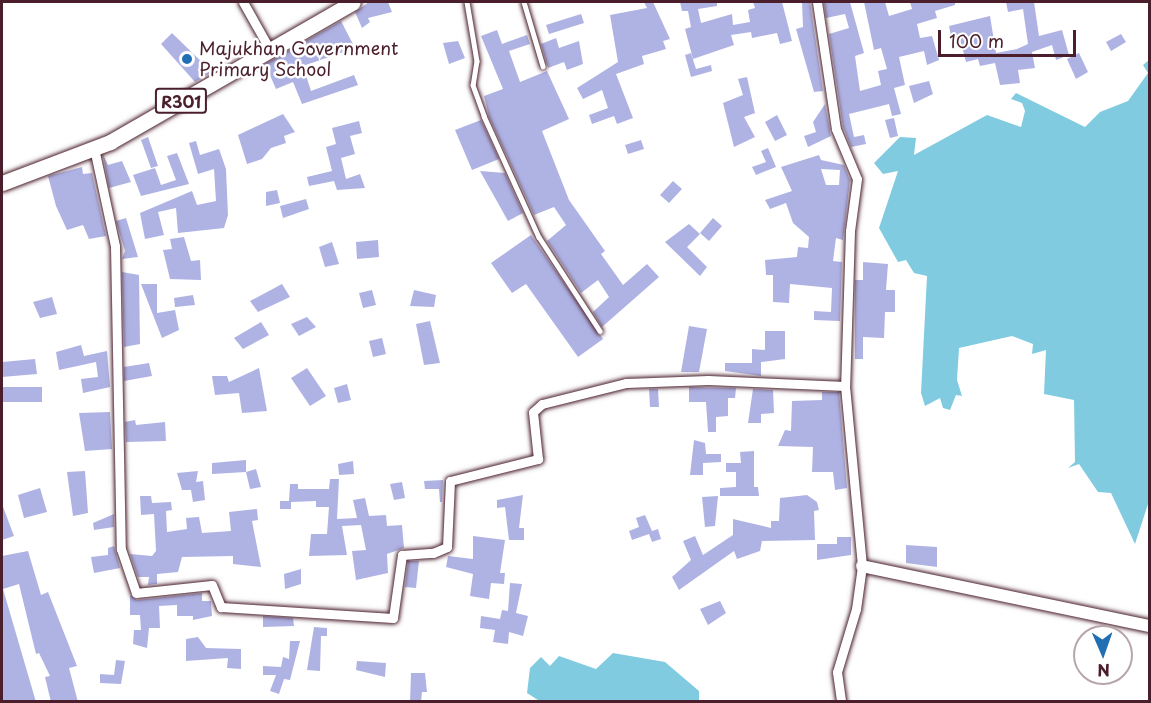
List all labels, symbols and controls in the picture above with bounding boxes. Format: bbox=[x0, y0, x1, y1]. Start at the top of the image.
scale bar bbox=[941, 18, 1079, 56]
text: 100 m bbox=[949, 27, 1004, 54]
place label: Majukhan Government Primary School bbox=[199, 38, 398, 80]
marker: Majukhan Government Primary School bbox=[180, 52, 194, 66]
road number: R301 bbox=[154, 88, 208, 114]
north arrow bbox=[1073, 625, 1133, 685]
text: N bbox=[1097, 659, 1110, 683]

